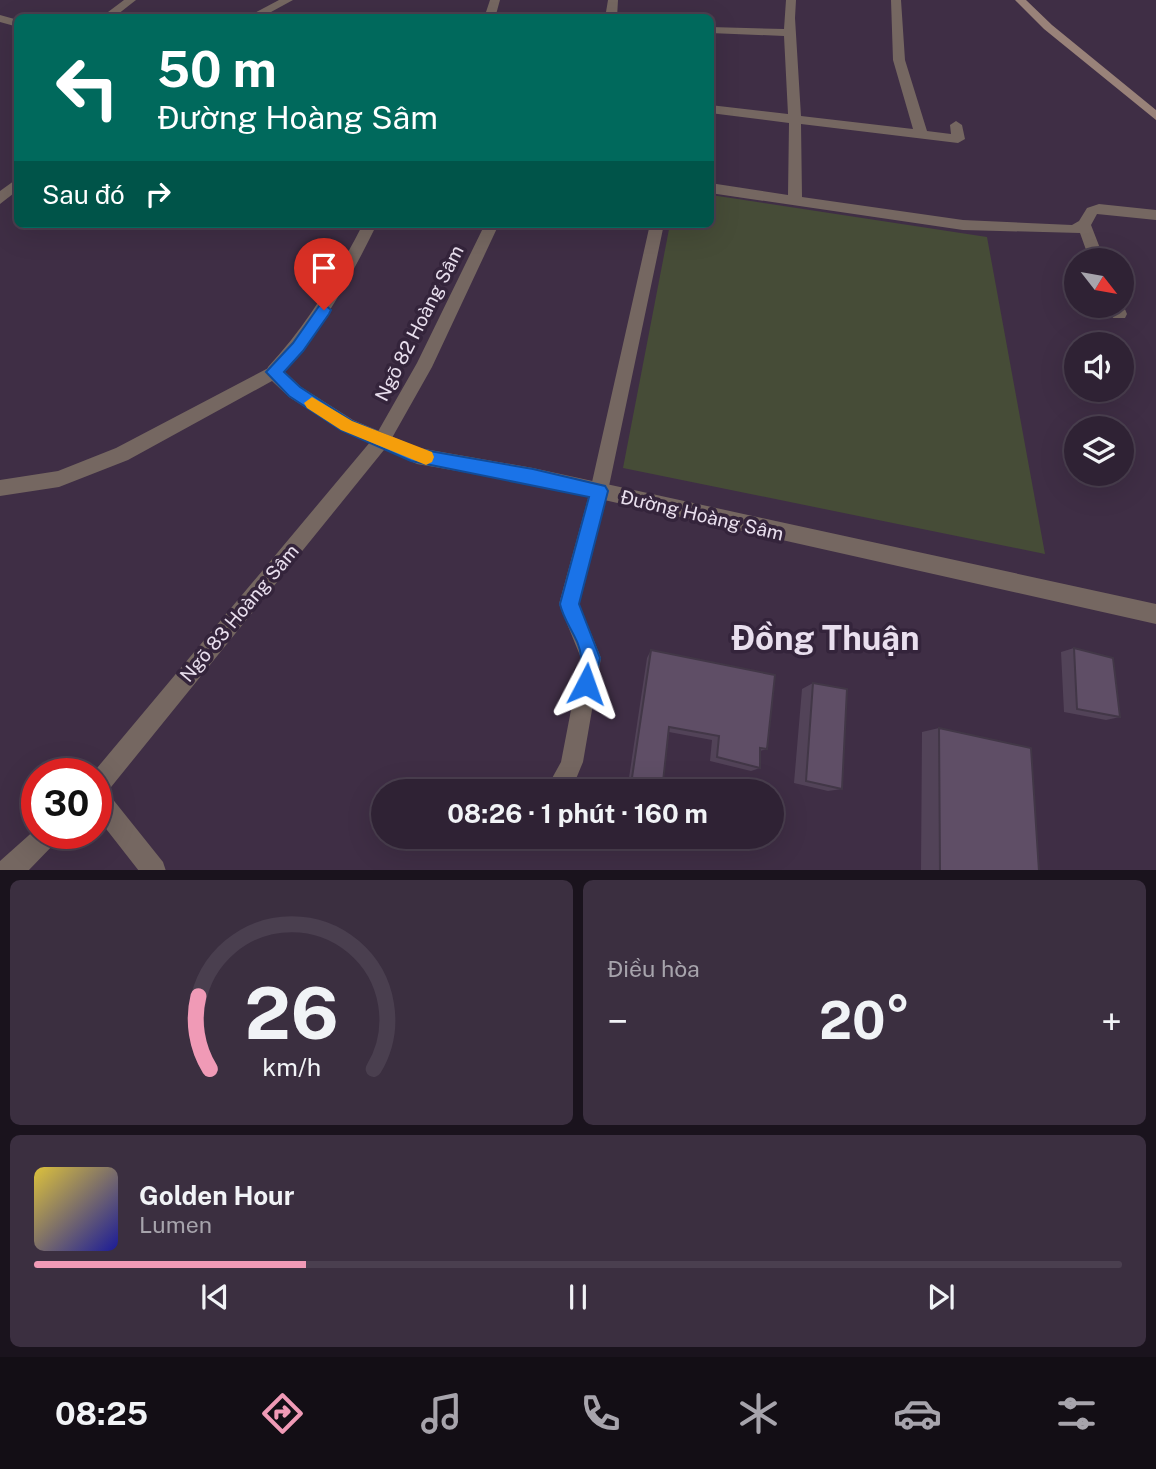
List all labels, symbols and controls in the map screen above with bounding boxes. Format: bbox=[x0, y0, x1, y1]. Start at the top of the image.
text: 50 m bbox=[157, 40, 277, 98]
icon: left bbox=[42, 42, 133, 133]
text: Đường Hoàng Sâm bbox=[157, 99, 438, 136]
icon: right bbox=[139, 175, 177, 213]
text: Sau đó bbox=[42, 179, 125, 210]
pin bbox=[294, 238, 354, 310]
street label: Ngõ 82 Hoàng Sâm bbox=[370, 241, 468, 405]
north arrow bbox=[1064, 248, 1134, 318]
map controls bbox=[1064, 248, 1134, 486]
icon: arrive bbox=[305, 249, 343, 287]
button: sound bbox=[1064, 332, 1134, 402]
button: layers bbox=[1064, 416, 1134, 486]
street label: Đường Hoàng Sâm bbox=[618, 486, 786, 544]
street label: Ngõ 83 Hoàng Sâm bbox=[175, 540, 303, 686]
district label: Đồng Thuận bbox=[730, 619, 920, 657]
position arrow bbox=[549, 647, 623, 721]
speed limit sign: 30 bbox=[21, 758, 112, 849]
text: 08:26 · 1 phút · 160 m bbox=[447, 798, 708, 829]
text: Điều hòa bbox=[607, 955, 700, 982]
text: 26 bbox=[244, 970, 339, 1055]
text: 20° bbox=[819, 990, 910, 1051]
text: − bbox=[607, 999, 628, 1044]
text: + bbox=[1101, 999, 1122, 1044]
text: km/h bbox=[262, 1051, 321, 1081]
text: Golden Hour bbox=[139, 1180, 294, 1211]
text: Lumen bbox=[139, 1211, 212, 1238]
icon: previous bbox=[196, 1278, 234, 1316]
icon: pause bbox=[559, 1278, 597, 1316]
icon: next bbox=[922, 1278, 960, 1316]
icon: directions bbox=[258, 1389, 307, 1438]
icon: music bbox=[417, 1389, 466, 1438]
icon: phone bbox=[576, 1389, 625, 1438]
icon: climate bbox=[734, 1389, 783, 1438]
icon: car bbox=[893, 1389, 942, 1438]
icon: filters bbox=[1052, 1389, 1101, 1438]
text: 08:25 bbox=[55, 1395, 148, 1432]

